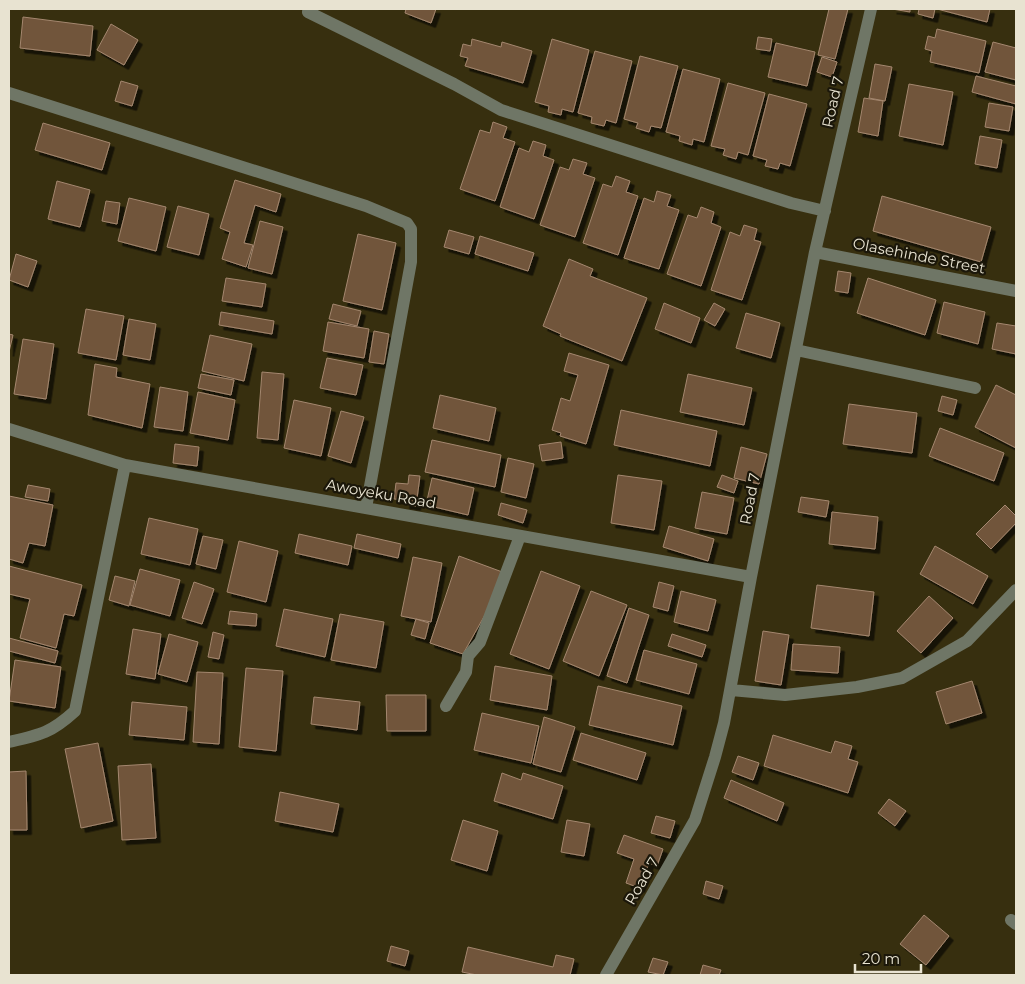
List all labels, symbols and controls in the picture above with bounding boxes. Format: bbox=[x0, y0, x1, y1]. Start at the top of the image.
street label: Road 7 bbox=[817, 74, 848, 129]
street label: Olasehinde Street bbox=[851, 233, 987, 278]
street label: Road 7 bbox=[735, 471, 764, 526]
street label: Awoyeku Road bbox=[325, 474, 438, 513]
street label: Road 7 bbox=[620, 853, 663, 908]
scale bar bbox=[855, 942, 921, 974]
text: 20 m bbox=[862, 949, 900, 968]

